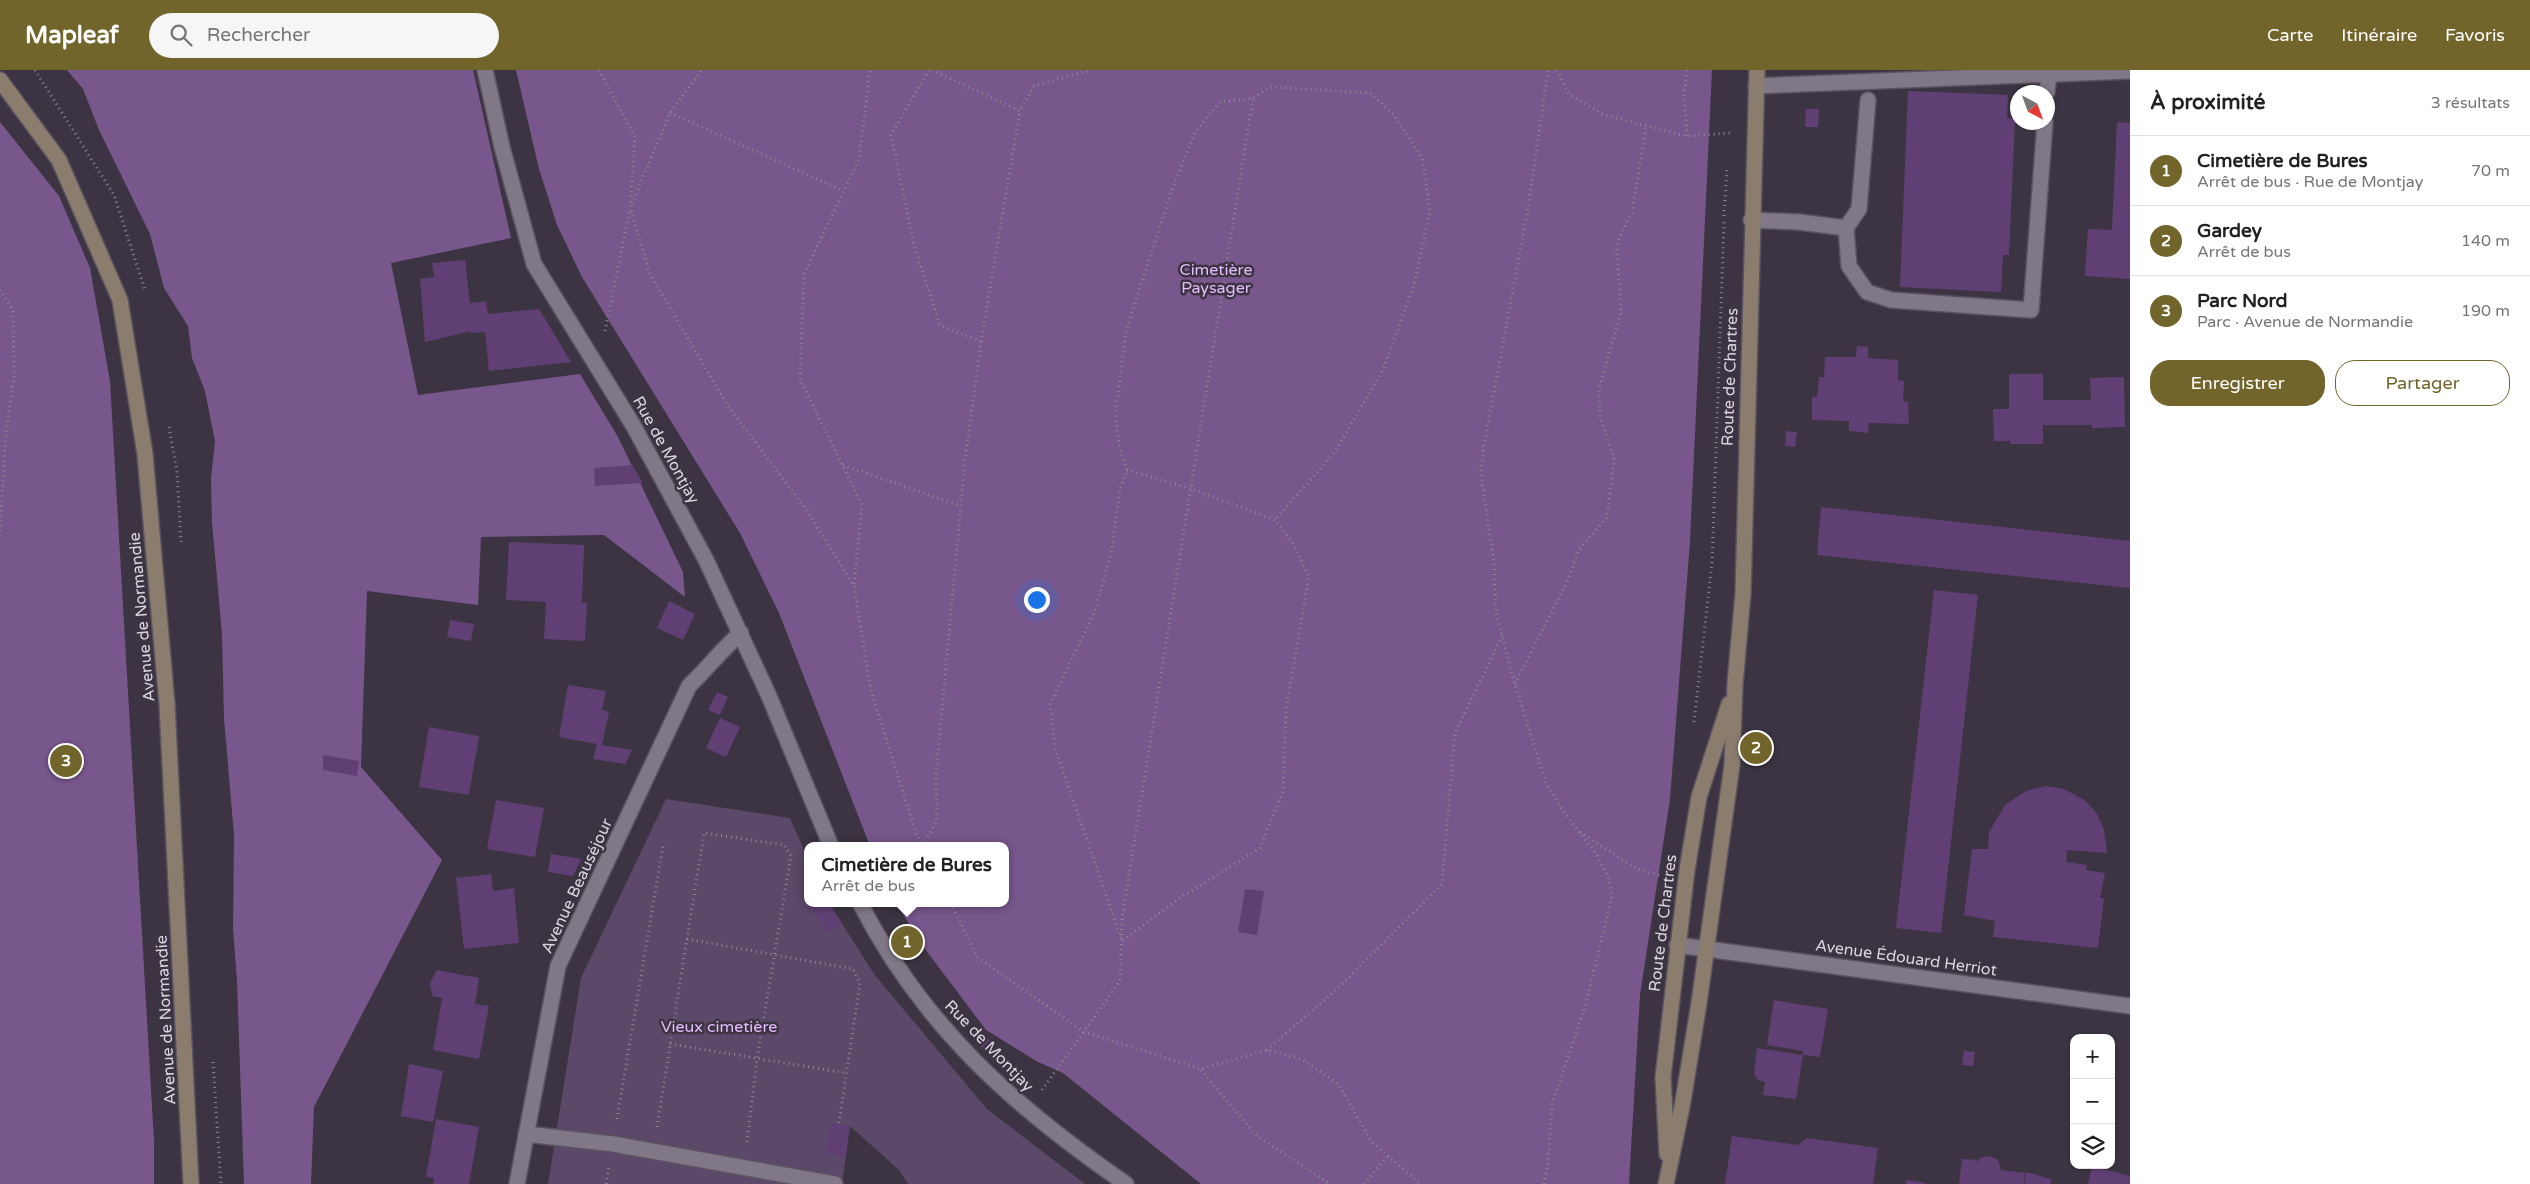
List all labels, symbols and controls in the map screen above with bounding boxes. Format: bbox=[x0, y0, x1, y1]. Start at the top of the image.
search box bbox=[149, 13, 499, 58]
text: Mapleaf bbox=[25, 21, 119, 50]
icon: search bbox=[167, 21, 195, 49]
text: Rechercher bbox=[207, 24, 310, 46]
text: Carte bbox=[2267, 24, 2313, 46]
text: Itinéraire bbox=[2341, 24, 2417, 46]
text: Favoris bbox=[2445, 24, 2505, 46]
north arrow bbox=[2010, 85, 2055, 130]
text: À proximité bbox=[2150, 90, 2265, 115]
text: 3 résultats bbox=[2431, 93, 2510, 113]
text: Cimetière de Bures bbox=[2197, 150, 2368, 172]
text: 1 bbox=[2161, 161, 2171, 181]
text: 70 m bbox=[2471, 161, 2510, 181]
text: Arrêt de bus · Rue de Montjay bbox=[2197, 172, 2423, 192]
text: Gardey bbox=[2197, 220, 2262, 242]
text: 2 bbox=[2161, 231, 2171, 251]
text: 140 m bbox=[2461, 231, 2510, 251]
text: Arrêt de bus bbox=[2197, 242, 2291, 262]
park label: Cimetière Paysager bbox=[1180, 260, 1252, 298]
text: Parc Nord bbox=[2197, 290, 2288, 312]
text: 3 bbox=[2161, 301, 2171, 321]
text: 190 m bbox=[2461, 301, 2510, 321]
street label: Route de Chartres bbox=[1718, 308, 1742, 446]
text: Parc · Avenue de Normandie bbox=[2197, 312, 2413, 332]
button: Enregistrer bbox=[2150, 360, 2325, 406]
button: Partager bbox=[2335, 360, 2510, 406]
street label: Rue de Montjay bbox=[628, 393, 704, 508]
street label: Avenue de Normandie bbox=[125, 532, 159, 702]
your location bbox=[1024, 587, 1050, 613]
pin: 2 bbox=[1740, 729, 1772, 767]
pin: 3 bbox=[50, 742, 82, 780]
street label: Avenue Beauséjour bbox=[537, 815, 617, 957]
popup bbox=[804, 842, 1009, 907]
street label: Route de Chartres bbox=[1645, 853, 1681, 993]
text: Cimetière de Bures bbox=[821, 854, 992, 876]
text: Arrêt de bus bbox=[821, 876, 915, 896]
pin: 1 bbox=[891, 923, 923, 961]
street label: Avenue de Normandie bbox=[152, 935, 180, 1105]
street label: Avenue Édouard Herriot bbox=[1814, 935, 1998, 981]
street label: Rue de Montjay bbox=[940, 996, 1038, 1096]
park label: Vieux cimetière bbox=[661, 1017, 777, 1037]
map controls bbox=[2070, 1034, 2115, 1169]
button: + bbox=[2070, 1034, 2115, 1079]
button: − bbox=[2070, 1079, 2115, 1124]
button: layers bbox=[2070, 1124, 2115, 1169]

